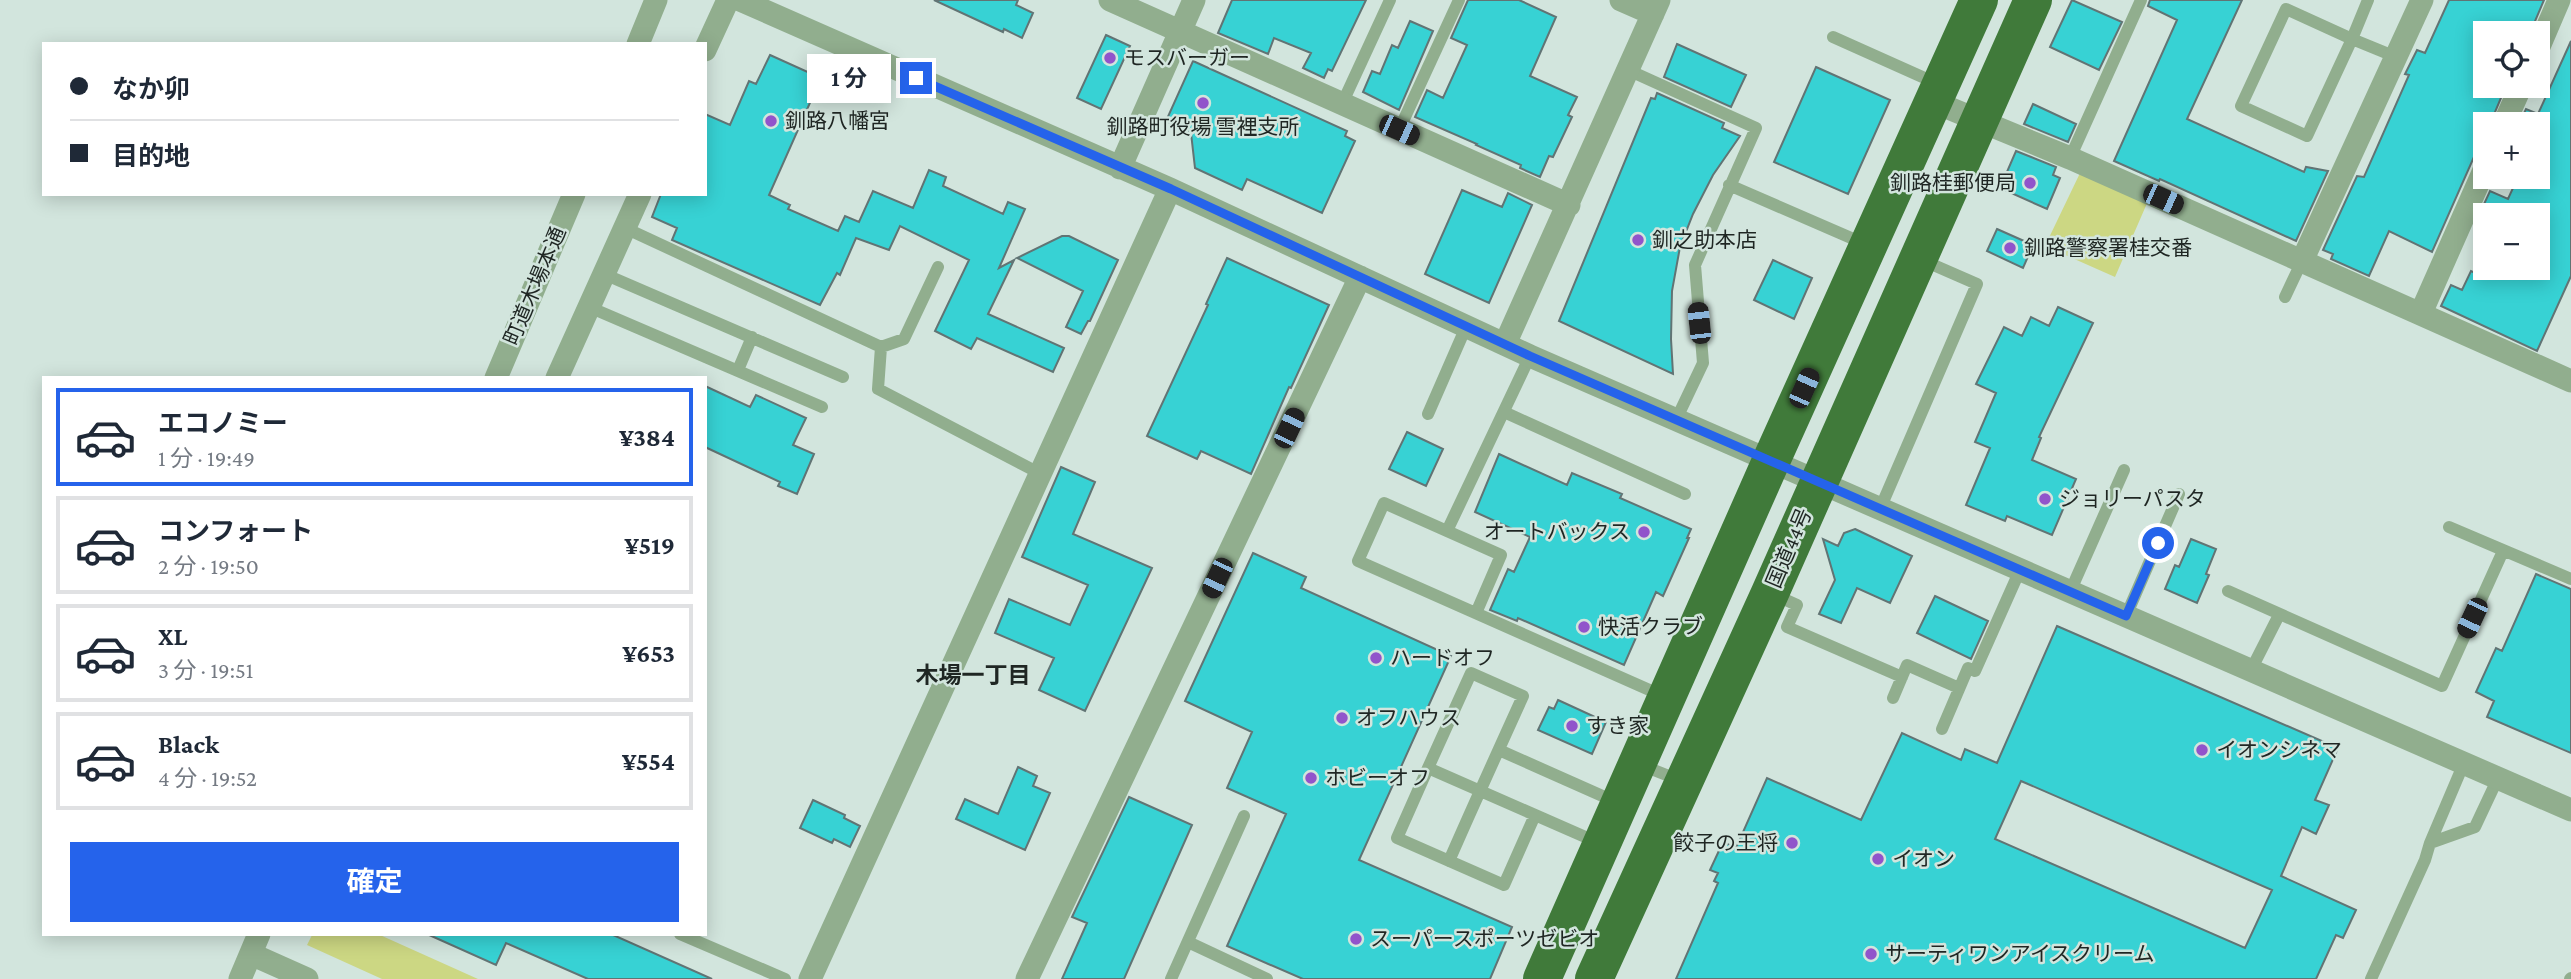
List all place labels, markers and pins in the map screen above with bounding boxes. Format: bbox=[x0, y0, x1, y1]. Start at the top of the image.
place label: モスバーガー bbox=[1124, 46, 1250, 70]
marker: モスバーガー bbox=[1102, 50, 1118, 66]
marker: 釧路町役場 雪裡支所 bbox=[1195, 95, 1211, 111]
place label: 釧路八幡宮 bbox=[785, 109, 890, 133]
marker: 釧路八幡宮 bbox=[763, 113, 779, 129]
place label: 釧路町役場 雪裡支所 bbox=[1107, 115, 1299, 139]
place label: 釧路桂郵便局 bbox=[1890, 171, 2016, 195]
marker: 釧路桂郵便局 bbox=[2022, 175, 2038, 191]
place label: 釧之助本店 bbox=[1652, 228, 1757, 252]
marker: 釧之助本店 bbox=[1630, 232, 1646, 248]
place label: 釧路警察署桂交番 bbox=[2024, 236, 2192, 260]
marker: 釧路警察署桂交番 bbox=[2002, 240, 2018, 256]
place label: ジョリーパスタ bbox=[2059, 487, 2206, 511]
marker: ジョリーパスタ bbox=[2037, 491, 2053, 507]
place label: オートバックス bbox=[1484, 520, 1630, 544]
marker: オートバックス bbox=[1636, 524, 1652, 540]
place label: 快活クラブ bbox=[1598, 615, 1703, 639]
marker: 快活クラブ bbox=[1576, 619, 1592, 635]
place label: ハードオフ bbox=[1390, 646, 1495, 670]
marker: ハードオフ bbox=[1368, 650, 1384, 666]
place label: オフハウス bbox=[1356, 706, 1461, 730]
marker: オフハウス bbox=[1334, 710, 1350, 726]
place label: すき家 bbox=[1586, 714, 1649, 738]
marker: すき家 bbox=[1564, 718, 1580, 734]
place label: イオンシネマ bbox=[2216, 738, 2342, 762]
marker: イオンシネマ bbox=[2194, 742, 2210, 758]
place label: ホビーオフ bbox=[1325, 766, 1430, 790]
marker: ホビーオフ bbox=[1303, 770, 1319, 786]
place label: 餃子の王将 bbox=[1673, 831, 1778, 855]
marker: 餃子の王将 bbox=[1784, 835, 1800, 851]
place label: イオン bbox=[1892, 847, 1955, 871]
marker: イオン bbox=[1870, 851, 1886, 867]
place label: スーパースポーツゼビオ bbox=[1370, 927, 1599, 951]
marker: スーパースポーツゼビオ bbox=[1348, 931, 1364, 947]
place label: サーティワンアイスクリーム bbox=[1885, 942, 2154, 966]
marker: サーティワンアイスクリーム bbox=[1863, 946, 1879, 962]

